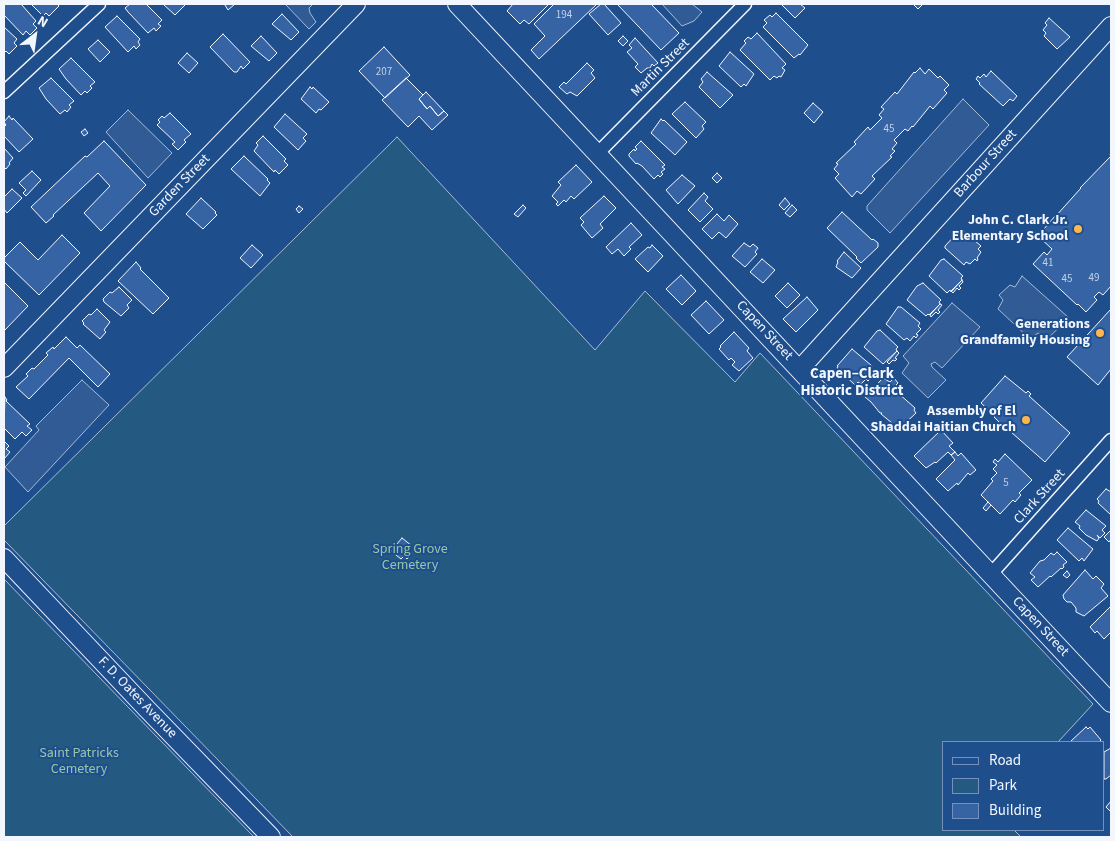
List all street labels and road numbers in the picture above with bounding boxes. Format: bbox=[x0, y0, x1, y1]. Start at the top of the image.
street label: Martin Street bbox=[628, 35, 694, 101]
street label: Barbour Street bbox=[951, 126, 1021, 202]
street label: Garden Street bbox=[146, 151, 214, 221]
street label: Capen Street bbox=[732, 298, 796, 364]
street label: Clark Street bbox=[1011, 466, 1069, 528]
street label: Capen Street bbox=[1008, 594, 1072, 660]
street label: F. D. Oates Avenue bbox=[94, 654, 180, 742]

